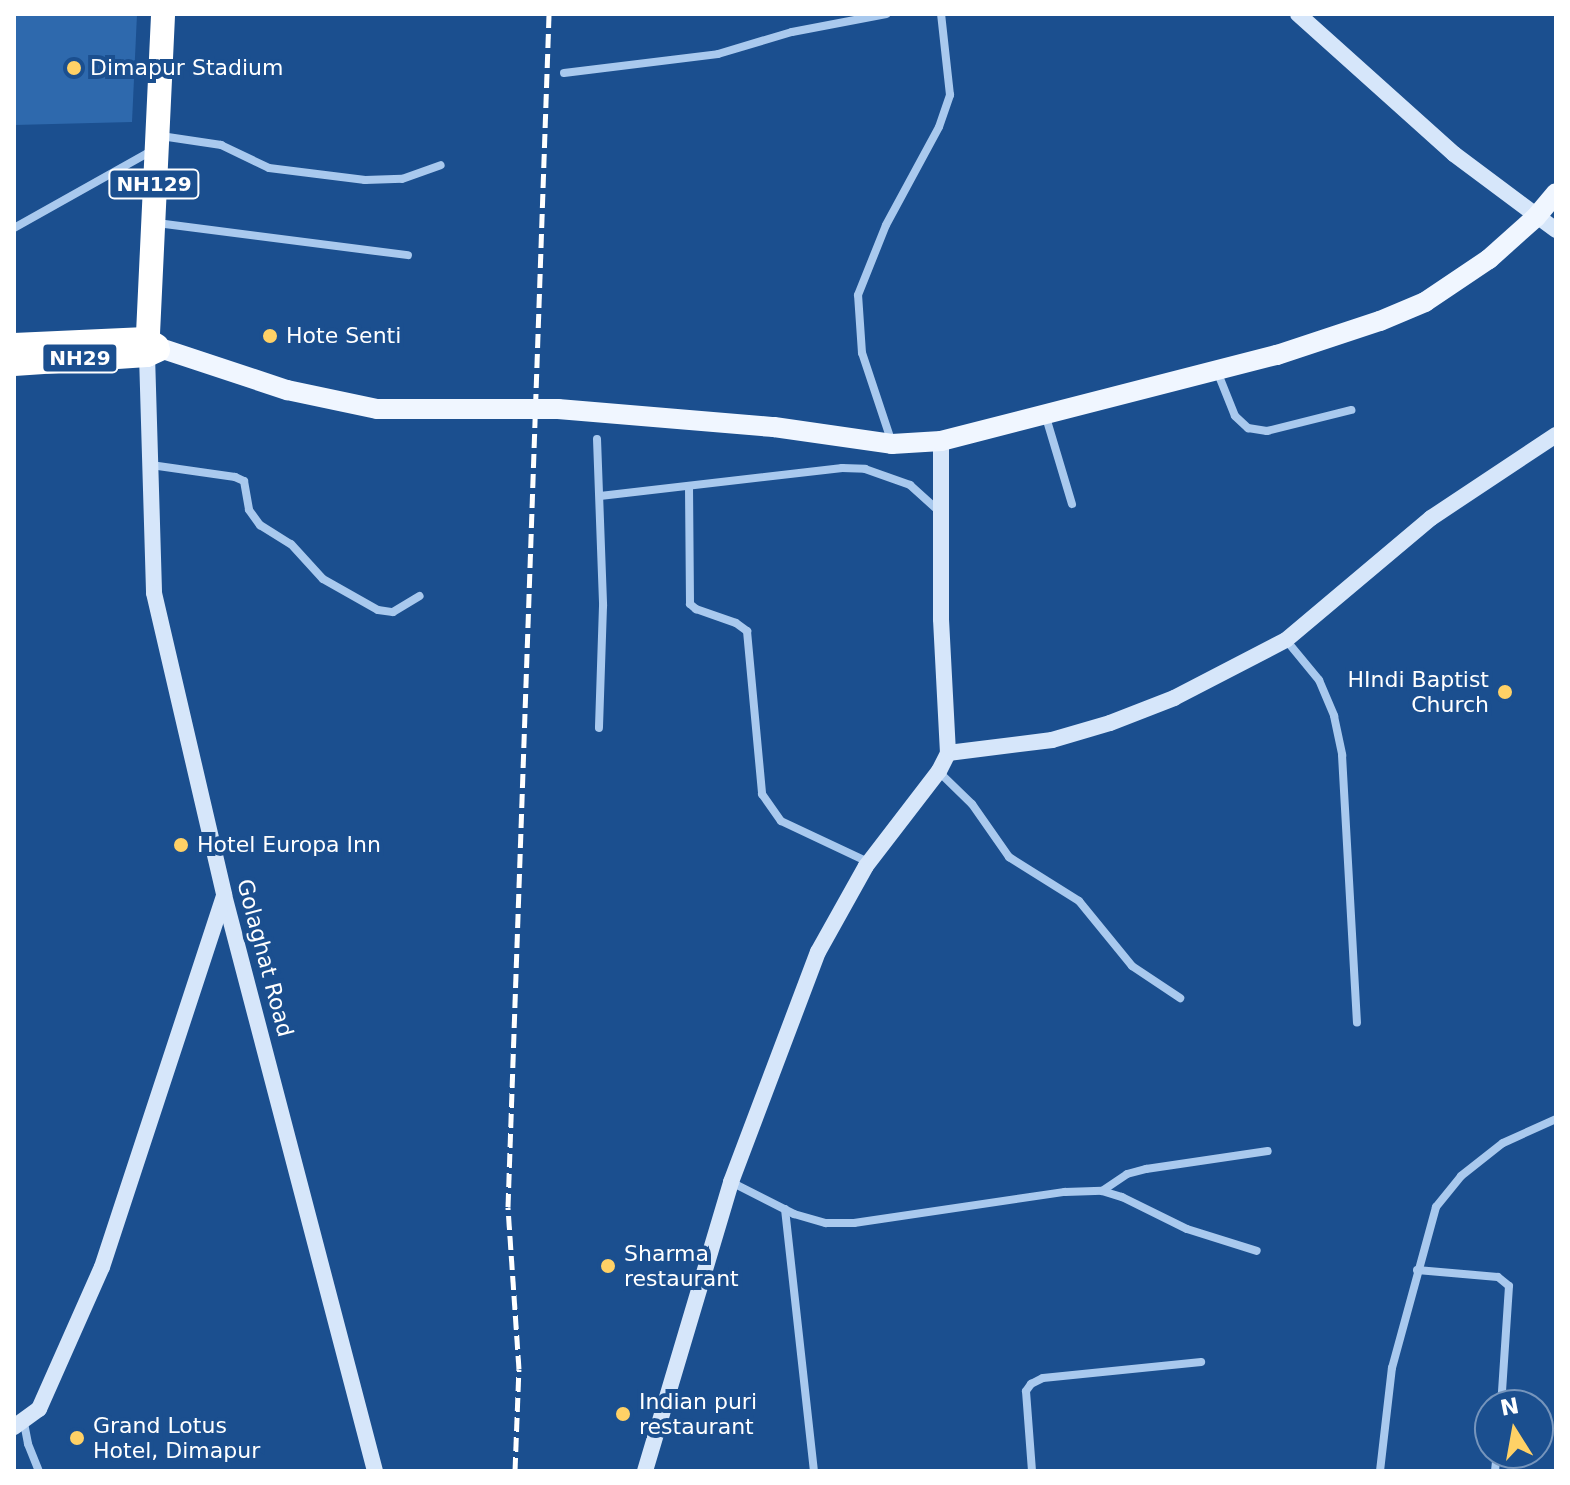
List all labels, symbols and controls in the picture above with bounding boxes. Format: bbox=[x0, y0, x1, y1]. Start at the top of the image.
place label: Dimapur Stadium bbox=[90, 55, 283, 81]
marker: Dimapur Stadium bbox=[65, 59, 83, 77]
road number: NH129 bbox=[108, 168, 200, 200]
place label: Hote Senti bbox=[286, 323, 401, 349]
marker: Hote Senti bbox=[261, 327, 279, 345]
road number: NH29 bbox=[40, 342, 120, 374]
place label: HIndi Baptist Church bbox=[1348, 666, 1489, 718]
marker: HIndi Baptist Church bbox=[1496, 683, 1514, 701]
place label: Hotel Europa Inn bbox=[197, 832, 381, 858]
marker: Hotel Europa Inn bbox=[172, 836, 190, 854]
street label: Golaghat Road bbox=[231, 876, 299, 1040]
place label: Sharma restaurant bbox=[624, 1240, 739, 1292]
marker: Sharma restaurant bbox=[599, 1257, 617, 1275]
place label: Indian puri restaurant bbox=[639, 1388, 757, 1440]
north arrow bbox=[1474, 1389, 1554, 1469]
text: N bbox=[1498, 1393, 1521, 1421]
marker: Indian puri restaurant bbox=[614, 1405, 632, 1423]
place label: Grand Lotus Hotel, Dimapur bbox=[93, 1412, 260, 1464]
marker: Grand Lotus Hotel, Dimapur bbox=[68, 1429, 86, 1447]

